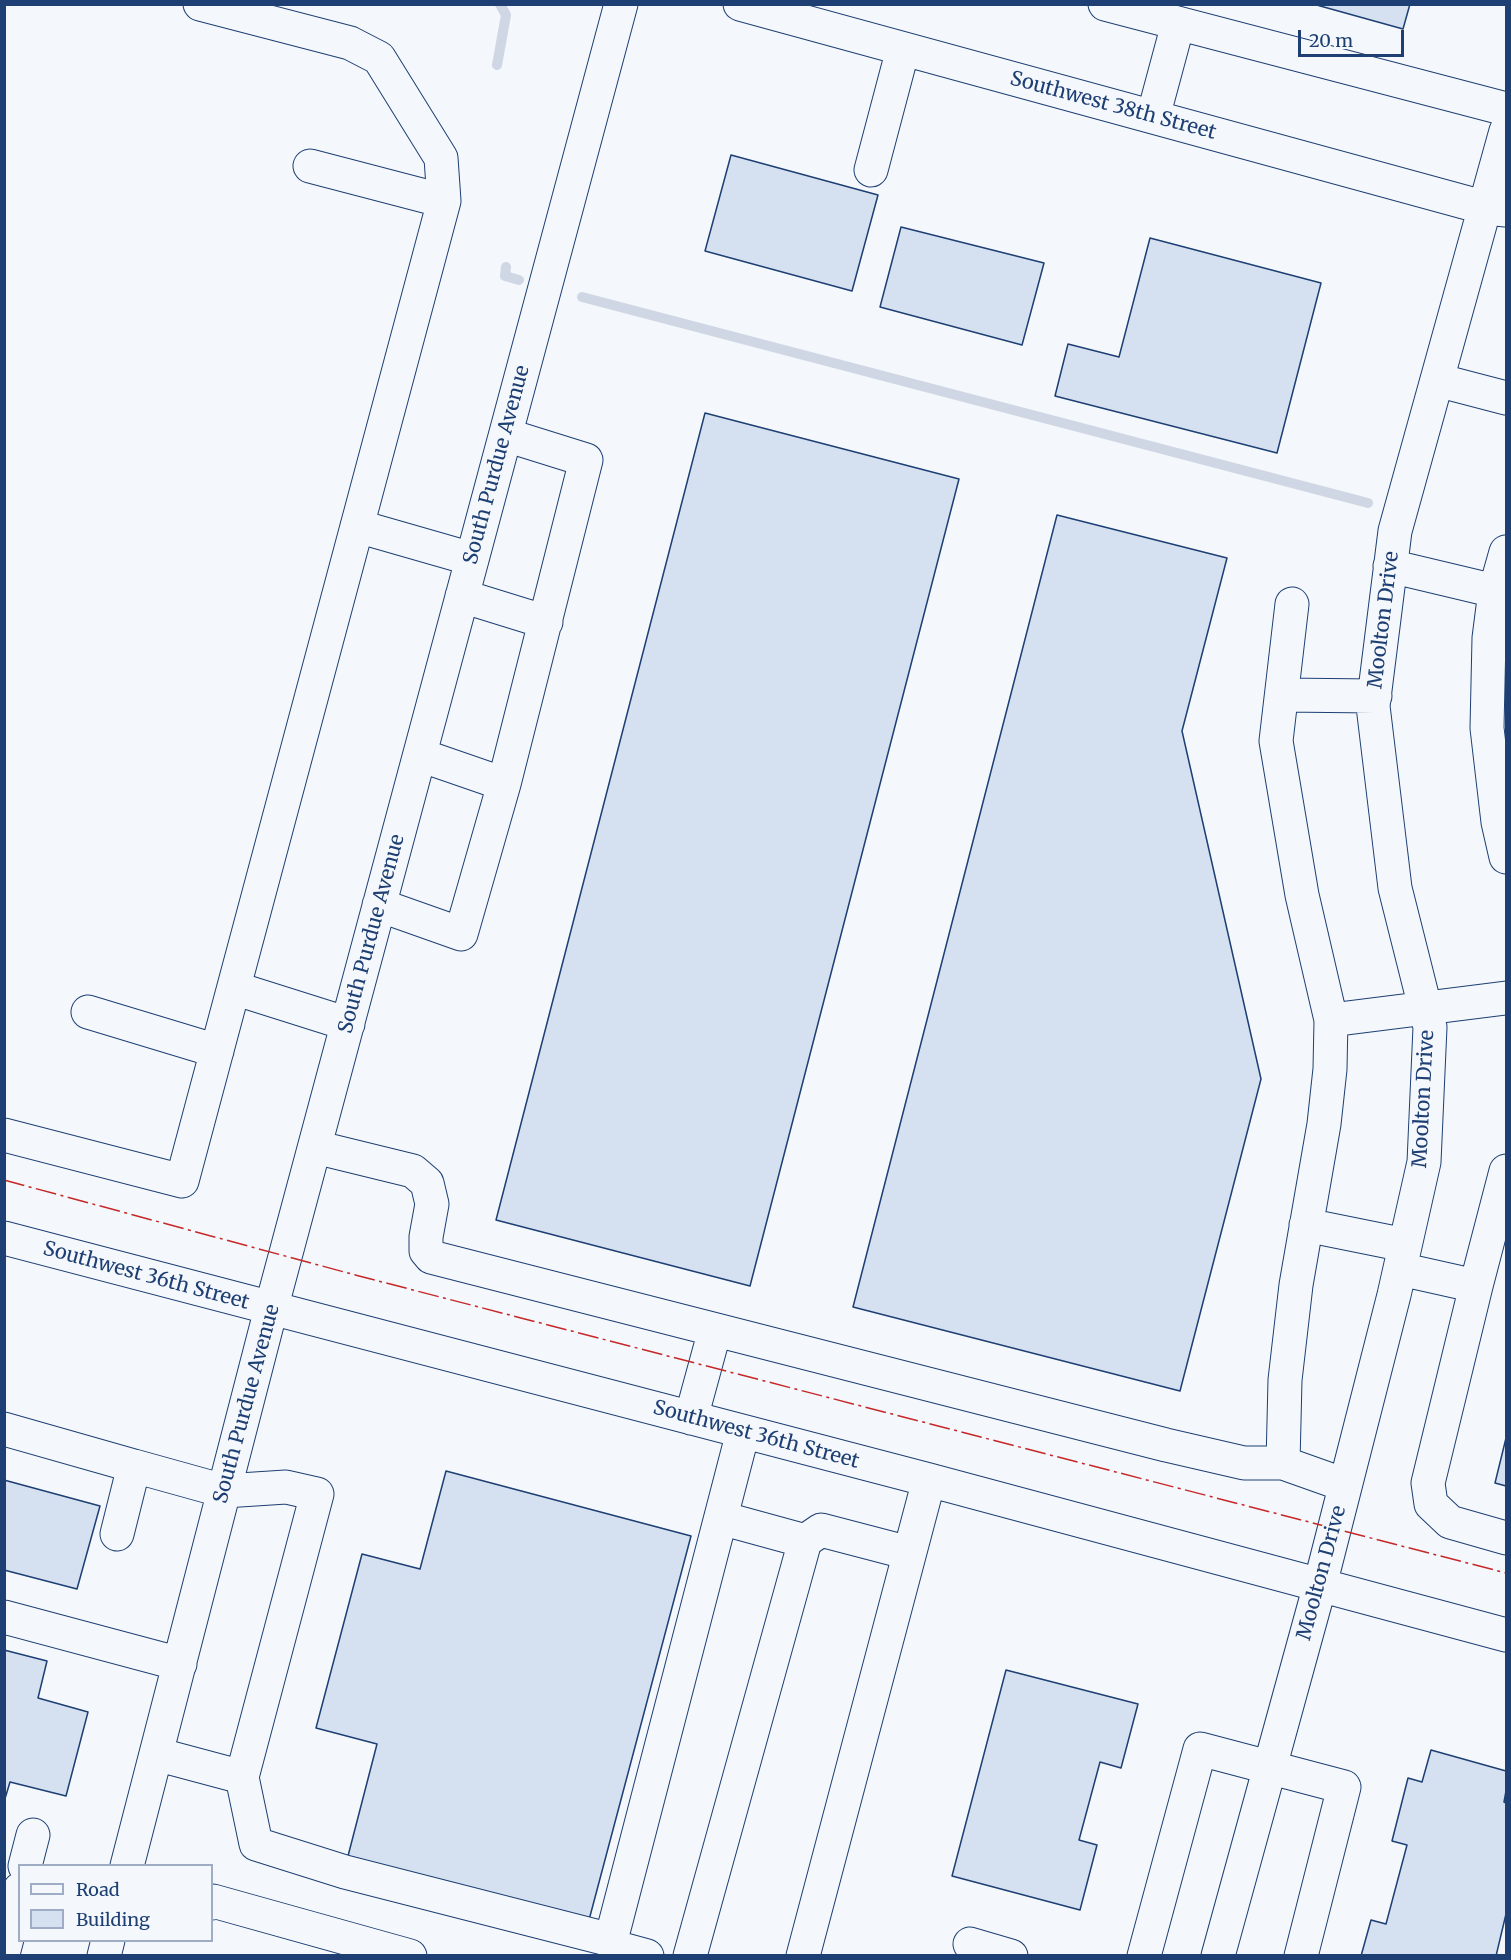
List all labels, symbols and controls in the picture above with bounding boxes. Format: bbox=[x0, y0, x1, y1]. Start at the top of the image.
scale bar bbox=[1301, 18, 1408, 56]
text: 20 m bbox=[1309, 29, 1353, 52]
street label: Southwest 38th Street bbox=[1007, 67, 1219, 145]
street label: South Purdue Avenue bbox=[459, 363, 535, 567]
street label: Moolton Drive bbox=[1364, 550, 1404, 690]
street label: South Purdue Avenue bbox=[334, 832, 410, 1036]
street label: Moolton Drive bbox=[1408, 1029, 1440, 1169]
street label: Southwest 36th Street bbox=[40, 1237, 252, 1315]
street label: South Purdue Avenue bbox=[209, 1302, 285, 1506]
street label: Southwest 36th Street bbox=[650, 1396, 862, 1474]
street label: Moolton Drive bbox=[1293, 1503, 1351, 1643]
legend bbox=[18, 1864, 213, 1942]
text: Road bbox=[76, 1878, 120, 1901]
text: Building bbox=[76, 1908, 150, 1931]

